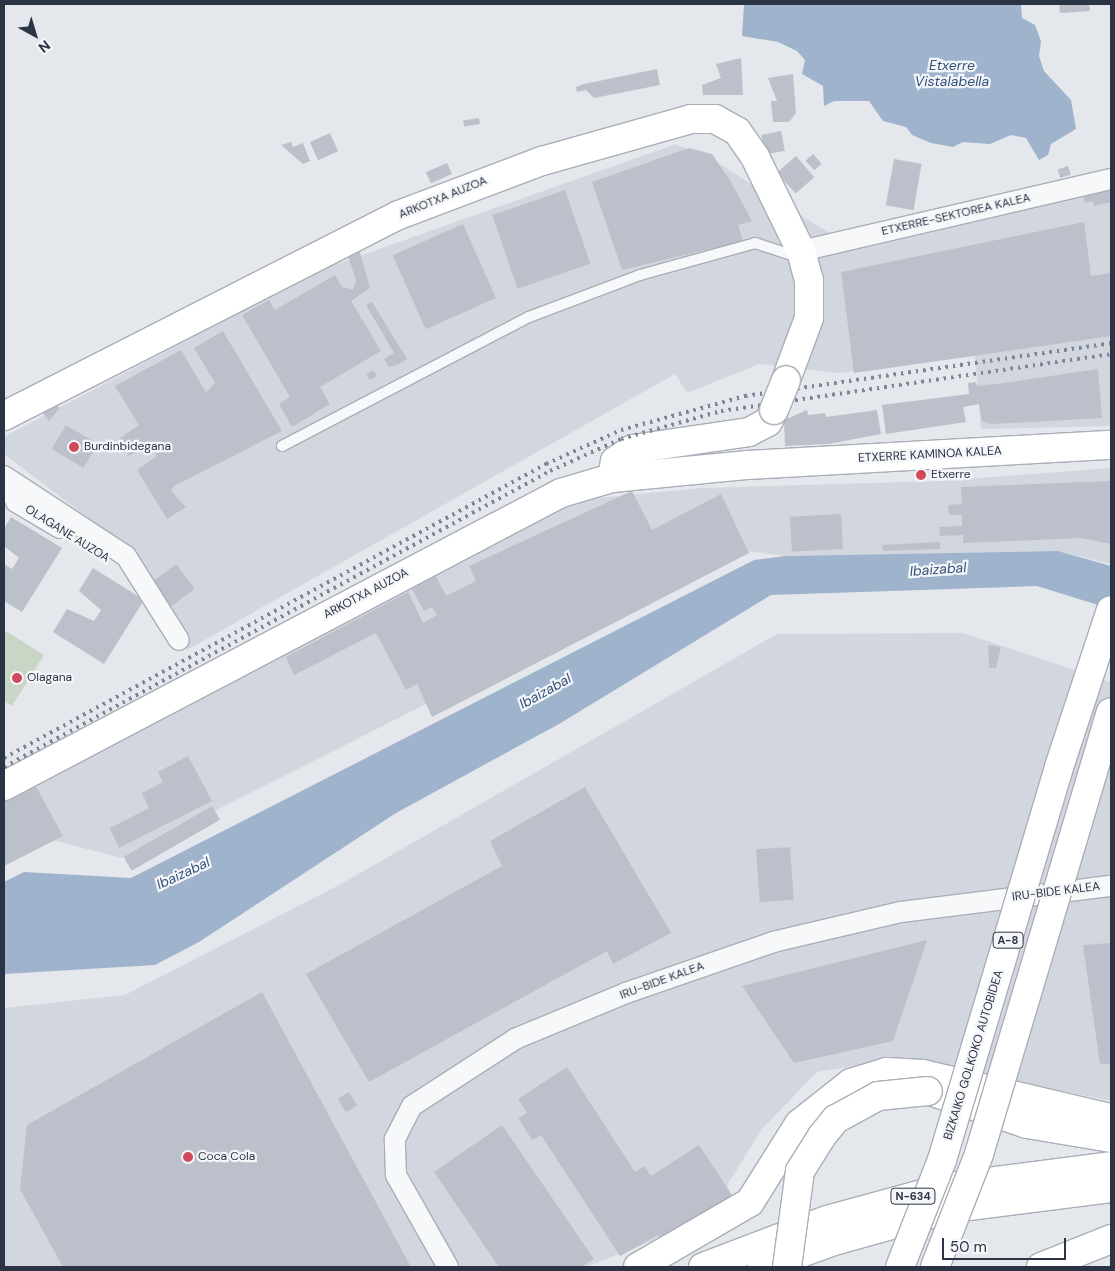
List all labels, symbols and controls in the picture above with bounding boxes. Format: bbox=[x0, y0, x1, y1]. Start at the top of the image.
north arrow bbox=[10, 10, 60, 60]
text: N bbox=[35, 36, 54, 57]
water label: Etxerre Vistalabella bbox=[915, 57, 989, 90]
street label: ARKOTXA AUZOA bbox=[397, 174, 489, 222]
street label: ETXERRE-SEKTOREA KALEA bbox=[880, 191, 1032, 239]
place label: Burdinbidegana bbox=[84, 440, 171, 454]
marker: Burdinbidegana bbox=[68, 441, 80, 453]
street label: ETXERRE KAMINOA KALEA bbox=[858, 444, 1002, 466]
place label: Etxerre bbox=[931, 468, 970, 482]
marker: Etxerre bbox=[915, 469, 927, 481]
street label: OLAGANE AUZOA bbox=[22, 502, 112, 566]
water label: Ibaizabal bbox=[909, 559, 967, 579]
street label: ARKOTXA AUZOA bbox=[321, 566, 411, 622]
water label: Ibaizabal bbox=[516, 670, 574, 712]
place label: Olagana bbox=[27, 671, 72, 685]
marker: Olagana bbox=[11, 672, 23, 684]
water label: Ibaizabal bbox=[154, 853, 212, 893]
street label: IRU-BIDE KALEA bbox=[1011, 879, 1101, 905]
road number: A-8 bbox=[992, 932, 1024, 948]
street label: IRU-BIDE KALEA bbox=[618, 959, 706, 1003]
street label: BIZKAIKO GOLKOKO AUTOBIDEA bbox=[941, 968, 1007, 1142]
place label: Coca Cola bbox=[198, 1150, 255, 1164]
marker: Coca Cola bbox=[182, 1151, 194, 1163]
road number: N-634 bbox=[889, 1188, 937, 1204]
scale bar bbox=[945, 1228, 1069, 1260]
text: 50 m bbox=[950, 1237, 987, 1257]

